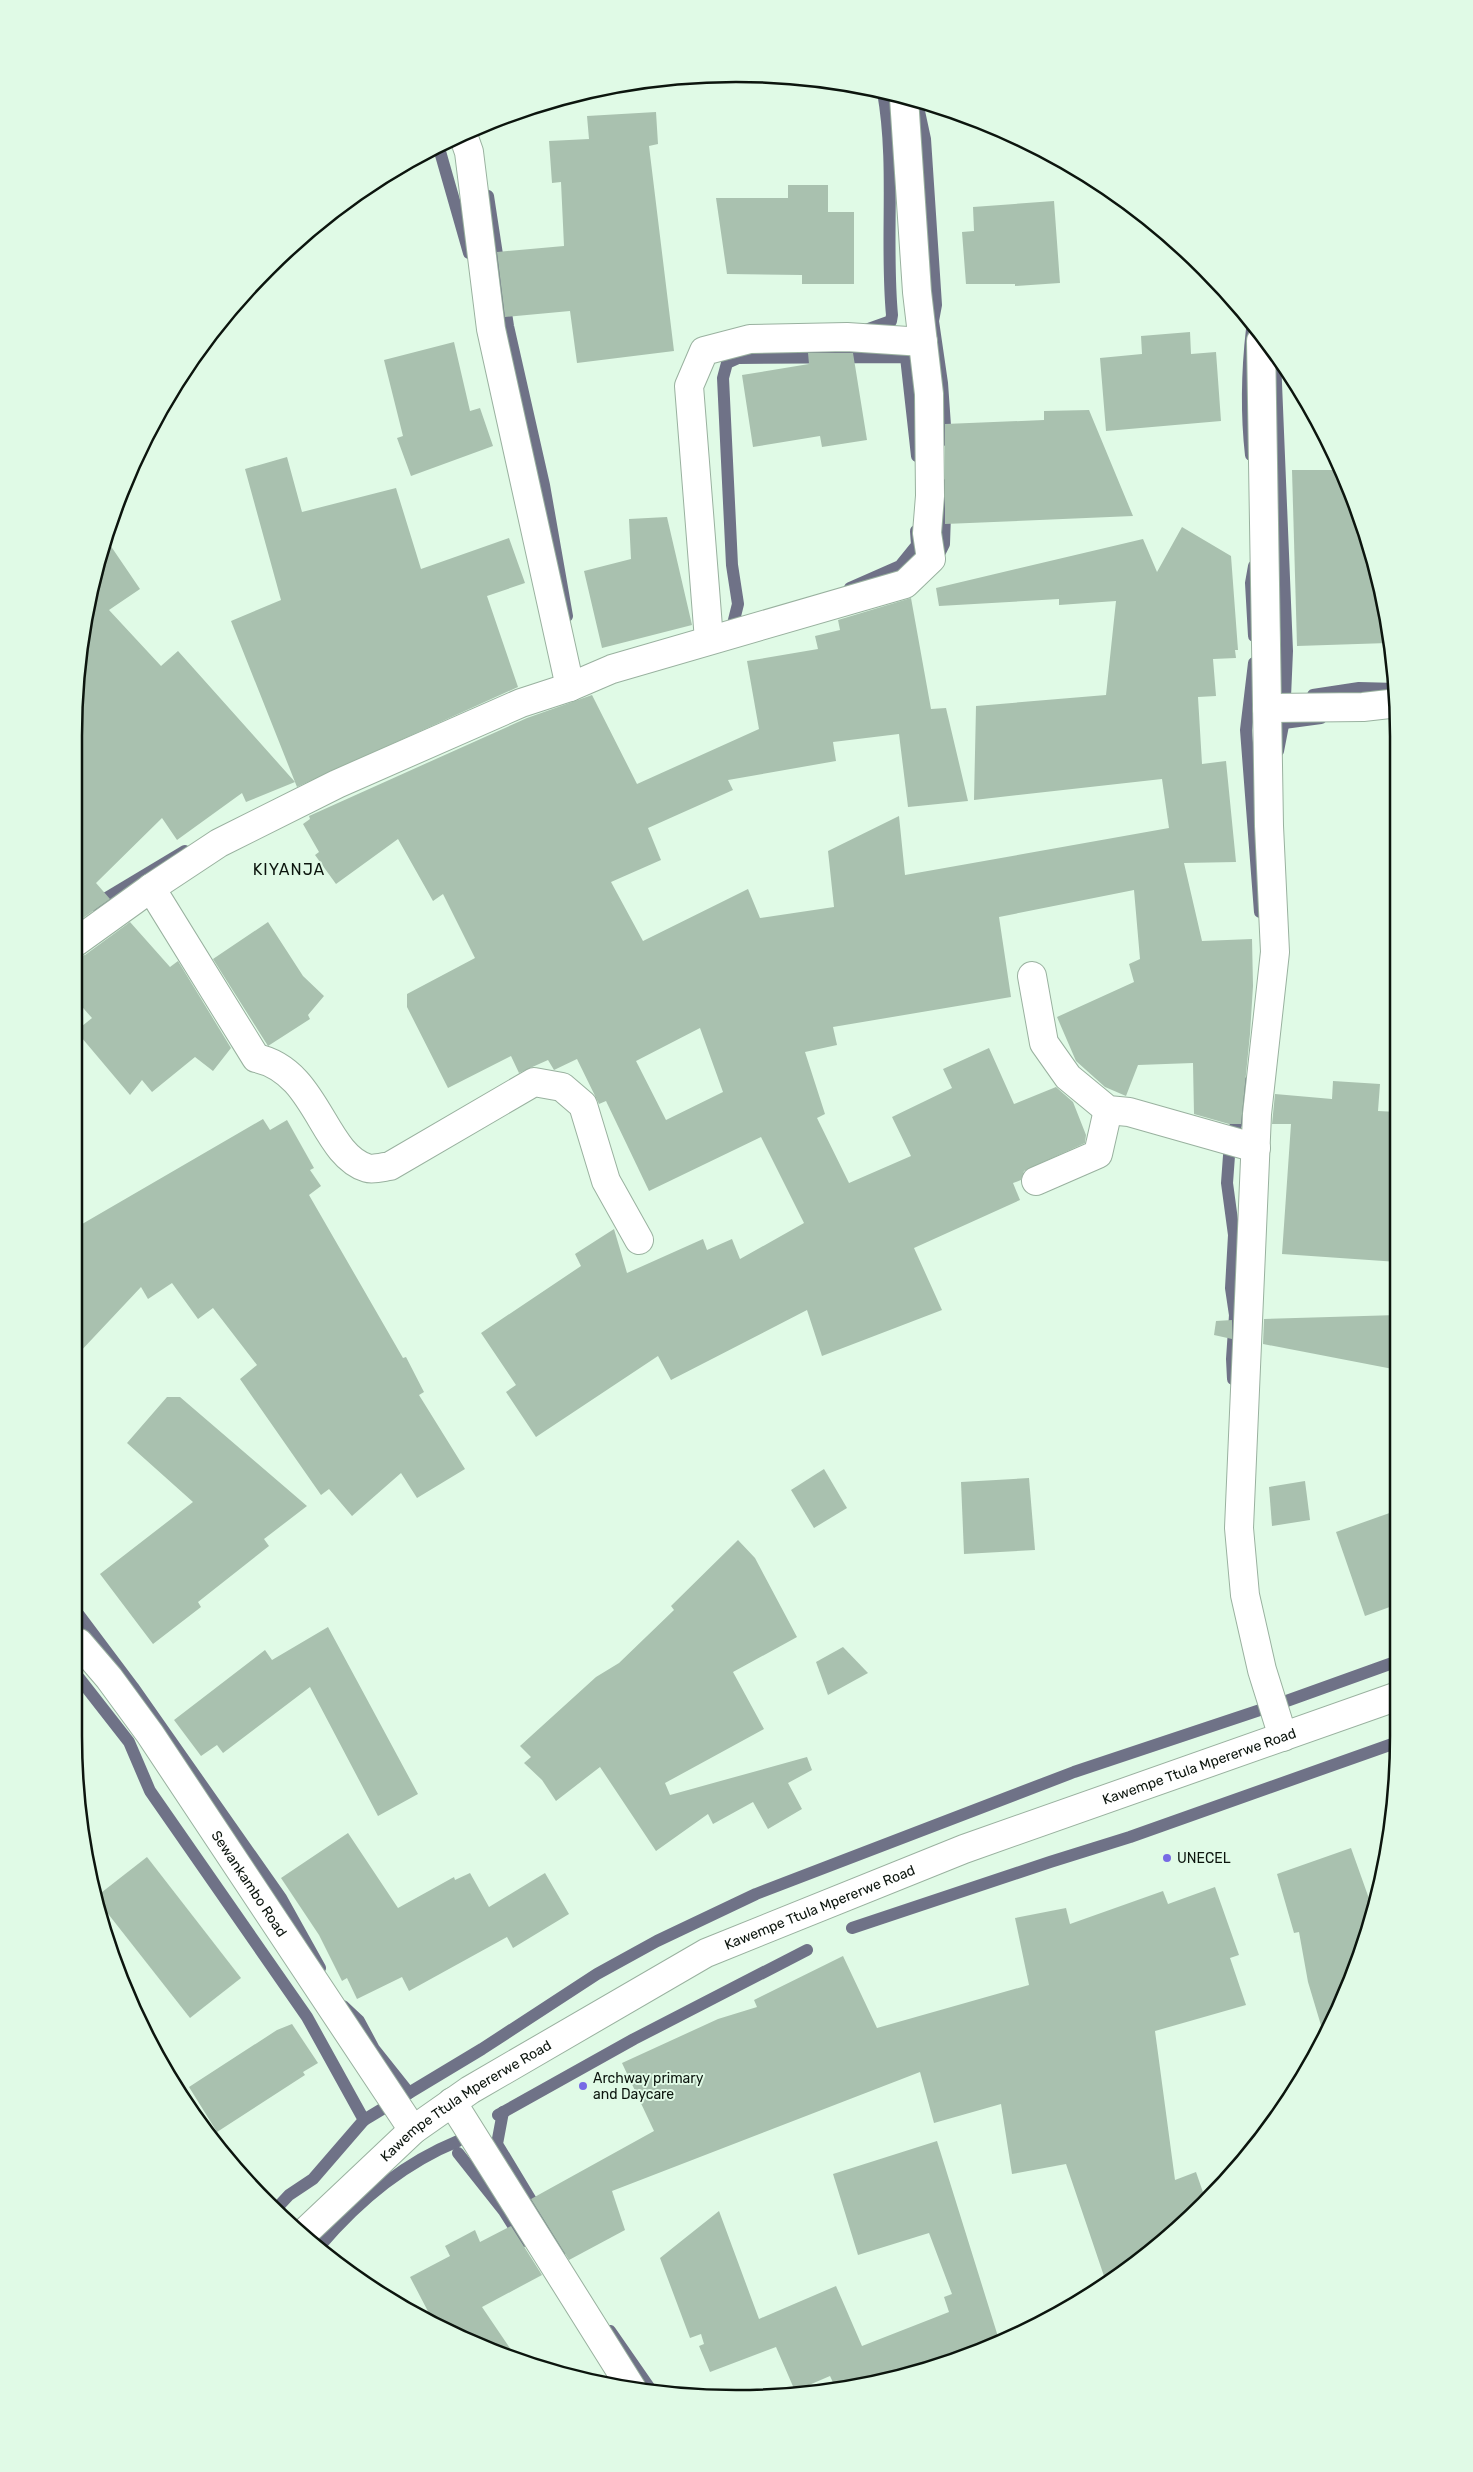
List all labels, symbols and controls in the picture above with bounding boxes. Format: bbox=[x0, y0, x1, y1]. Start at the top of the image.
district label: KIYANJA bbox=[253, 860, 325, 879]
street label: Kawempe Ttula Mpererwe Road bbox=[1100, 1725, 1298, 1808]
street label: Sewankambo Road bbox=[208, 1827, 290, 1940]
place label: UNECEL bbox=[1177, 1850, 1231, 1867]
marker: UNECEL bbox=[1161, 1852, 1173, 1864]
street label: Kawempe Ttula Mpererwe Road bbox=[722, 1862, 918, 1954]
street label: Kawempe Ttula Mpererwe Road bbox=[377, 2037, 554, 2165]
place label: Archway primary and Daycare bbox=[593, 2070, 704, 2103]
marker: Archway primary and Daycare bbox=[577, 2080, 589, 2092]

